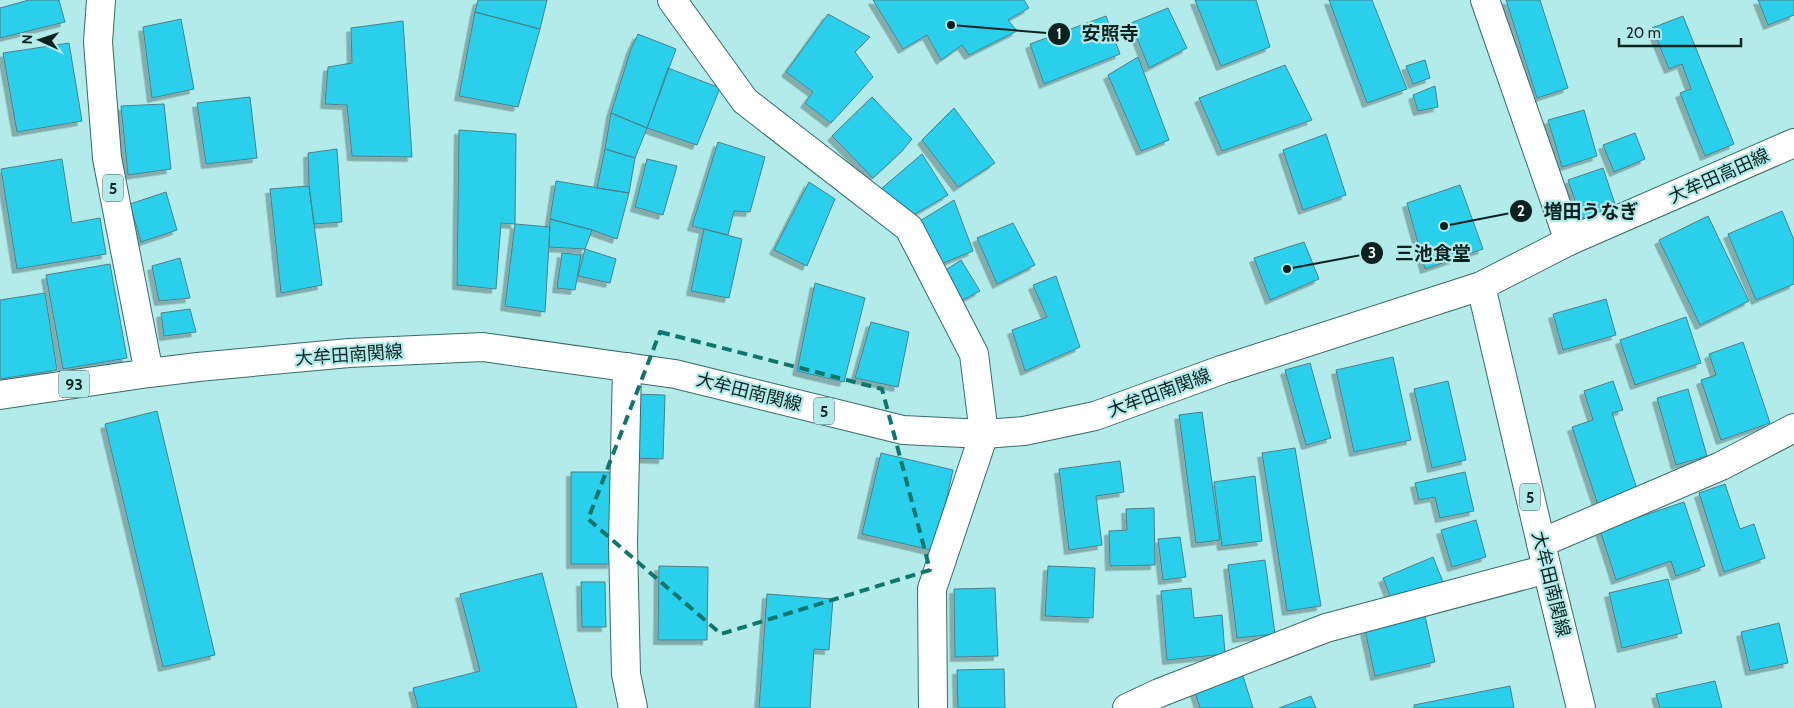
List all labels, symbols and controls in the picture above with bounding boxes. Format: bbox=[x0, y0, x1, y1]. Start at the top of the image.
north arrow bbox=[15, 15, 65, 65]
scale bar bbox=[1619, 15, 1742, 47]
callout: 安照寺 bbox=[1047, 17, 1149, 51]
text: 安照寺 bbox=[1081, 22, 1139, 45]
text: 20 m bbox=[1626, 24, 1661, 42]
text: 1 bbox=[1056, 25, 1062, 43]
text: N bbox=[18, 34, 36, 45]
street label: 大牟田高田線 bbox=[1665, 144, 1773, 208]
road number: 5 bbox=[103, 174, 123, 202]
callout: 増田うなぎ bbox=[1509, 194, 1649, 228]
text: 増田うなぎ bbox=[1543, 200, 1639, 223]
text: 2 bbox=[1517, 202, 1525, 220]
callout: 三池食堂 bbox=[1360, 236, 1481, 270]
text: 三池食堂 bbox=[1395, 242, 1471, 265]
text: 3 bbox=[1368, 244, 1376, 262]
street label: 大牟田南関線 bbox=[294, 340, 404, 370]
street label: 大牟田南関線 bbox=[1104, 364, 1214, 422]
street label: 大牟田南関線 bbox=[694, 368, 804, 416]
road number: 93 bbox=[59, 370, 89, 398]
road number: 5 bbox=[814, 398, 834, 424]
road number: 5 bbox=[1520, 484, 1540, 511]
street label: 大牟田南関線 bbox=[1527, 529, 1575, 639]

